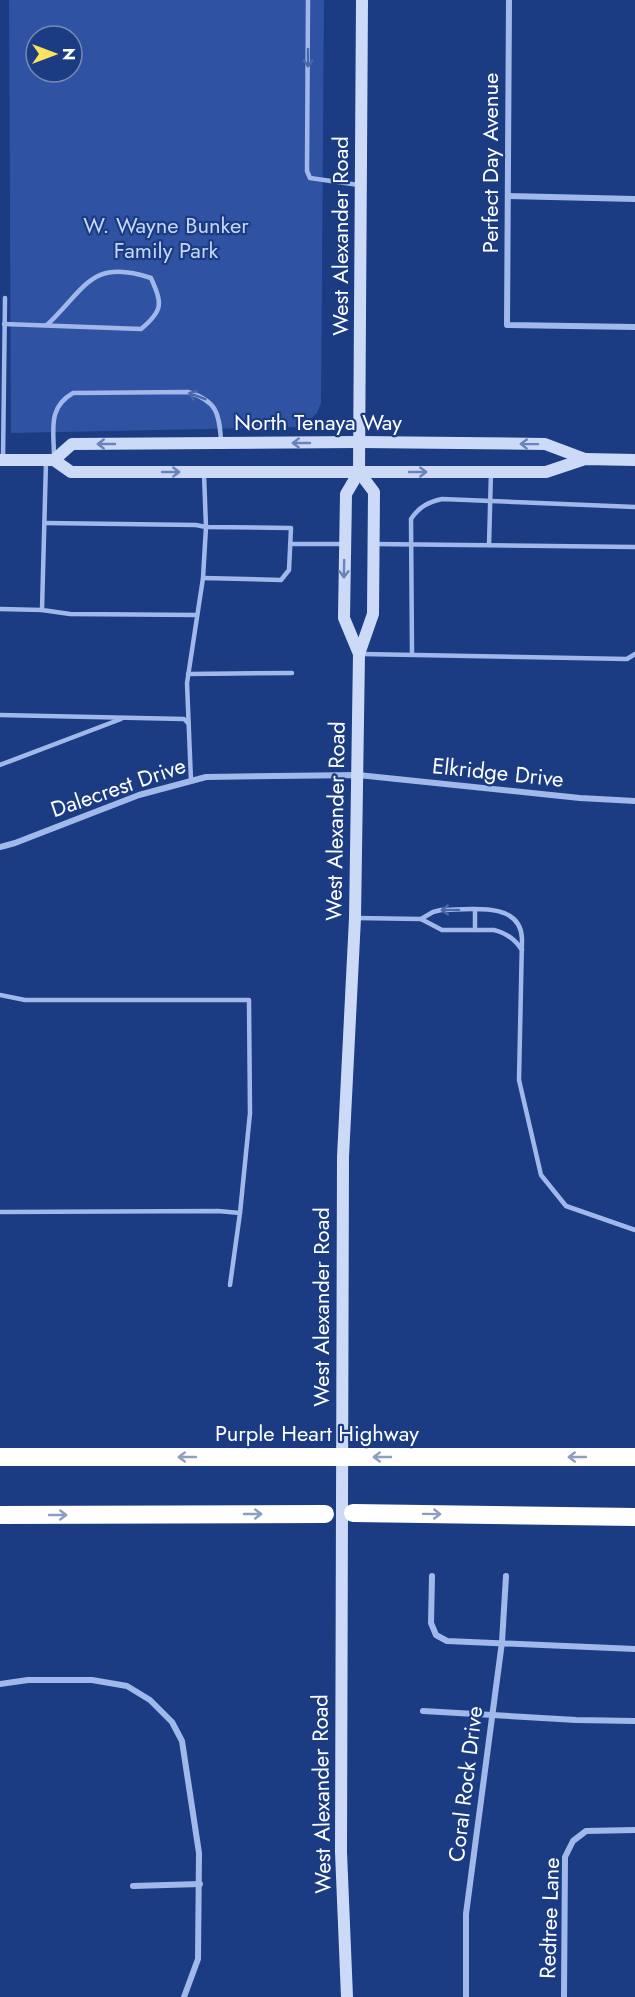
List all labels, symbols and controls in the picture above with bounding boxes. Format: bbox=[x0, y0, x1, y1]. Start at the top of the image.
north arrow bbox=[24, 24, 84, 84]
text: N bbox=[57, 48, 80, 60]
one-way arrow bbox=[302, 48, 313, 68]
street label: Perfect Day Avenue bbox=[474, 73, 506, 253]
street label: West Alexander Road bbox=[324, 136, 356, 336]
park label: W. Wayne Bunker Family Park bbox=[83, 209, 249, 266]
one-way arrow bbox=[188, 390, 207, 401]
street label: North Tenaya Way bbox=[234, 406, 402, 438]
one-way arrow bbox=[292, 437, 312, 448]
one-way arrow bbox=[97, 438, 117, 450]
one-way arrow bbox=[520, 438, 540, 450]
one-way arrow bbox=[161, 466, 181, 478]
one-way arrow bbox=[407, 466, 427, 478]
one-way arrow bbox=[339, 558, 350, 578]
street label: West Alexander Road bbox=[317, 721, 353, 921]
street label: Dalecrest Drive bbox=[46, 749, 190, 825]
street label: Elkridge Drive bbox=[431, 749, 565, 795]
one-way arrow bbox=[440, 904, 460, 916]
street label: West Alexander Road bbox=[305, 1207, 337, 1407]
street label: Purple Heart Highway bbox=[215, 1417, 419, 1449]
one-way arrow bbox=[177, 1451, 197, 1463]
one-way arrow bbox=[372, 1451, 392, 1463]
one-way arrow bbox=[567, 1451, 587, 1463]
one-way arrow bbox=[243, 1508, 263, 1520]
one-way arrow bbox=[422, 1508, 442, 1520]
one-way arrow bbox=[48, 1509, 68, 1521]
street label: West Alexander Road bbox=[303, 1694, 339, 1894]
street label: Coral Rock Drive bbox=[440, 1704, 490, 1864]
street label: Redtree Lane bbox=[531, 1857, 567, 1979]

